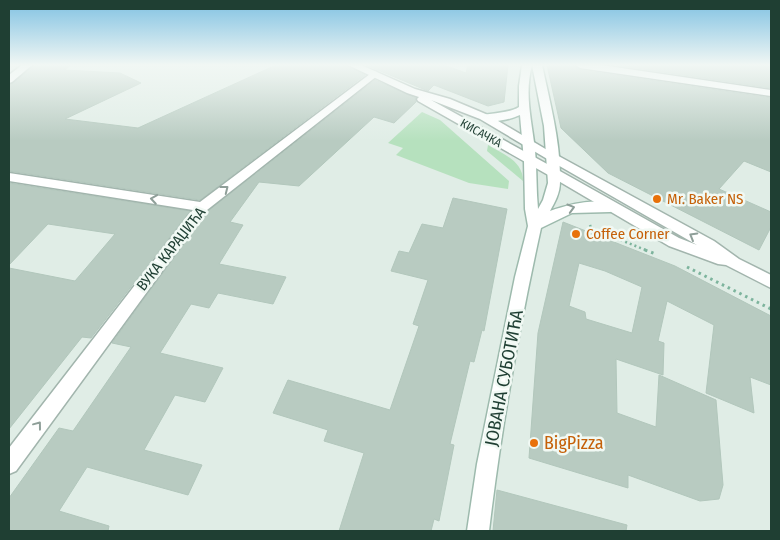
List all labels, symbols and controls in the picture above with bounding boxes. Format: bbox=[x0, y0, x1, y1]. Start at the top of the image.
street label: КИСАЧКА bbox=[458, 116, 505, 150]
one-way arrow bbox=[219, 186, 228, 194]
place label: Mr. Baker NS bbox=[667, 190, 744, 208]
marker: Mr. Baker NS bbox=[651, 193, 663, 205]
one-way arrow bbox=[149, 194, 157, 205]
street label: ВУКА КАРАЏИЋА bbox=[133, 204, 209, 294]
one-way arrow bbox=[566, 204, 574, 214]
place label: Coffee Corner bbox=[586, 225, 670, 243]
marker: Coffee Corner bbox=[570, 228, 582, 240]
one-way arrow bbox=[690, 233, 699, 243]
street label: ЈОВАНА СУБОТИЋА bbox=[480, 307, 528, 448]
one-way arrow bbox=[32, 421, 41, 431]
place label: BigPizza bbox=[544, 432, 604, 454]
marker: BigPizza bbox=[528, 437, 540, 449]

